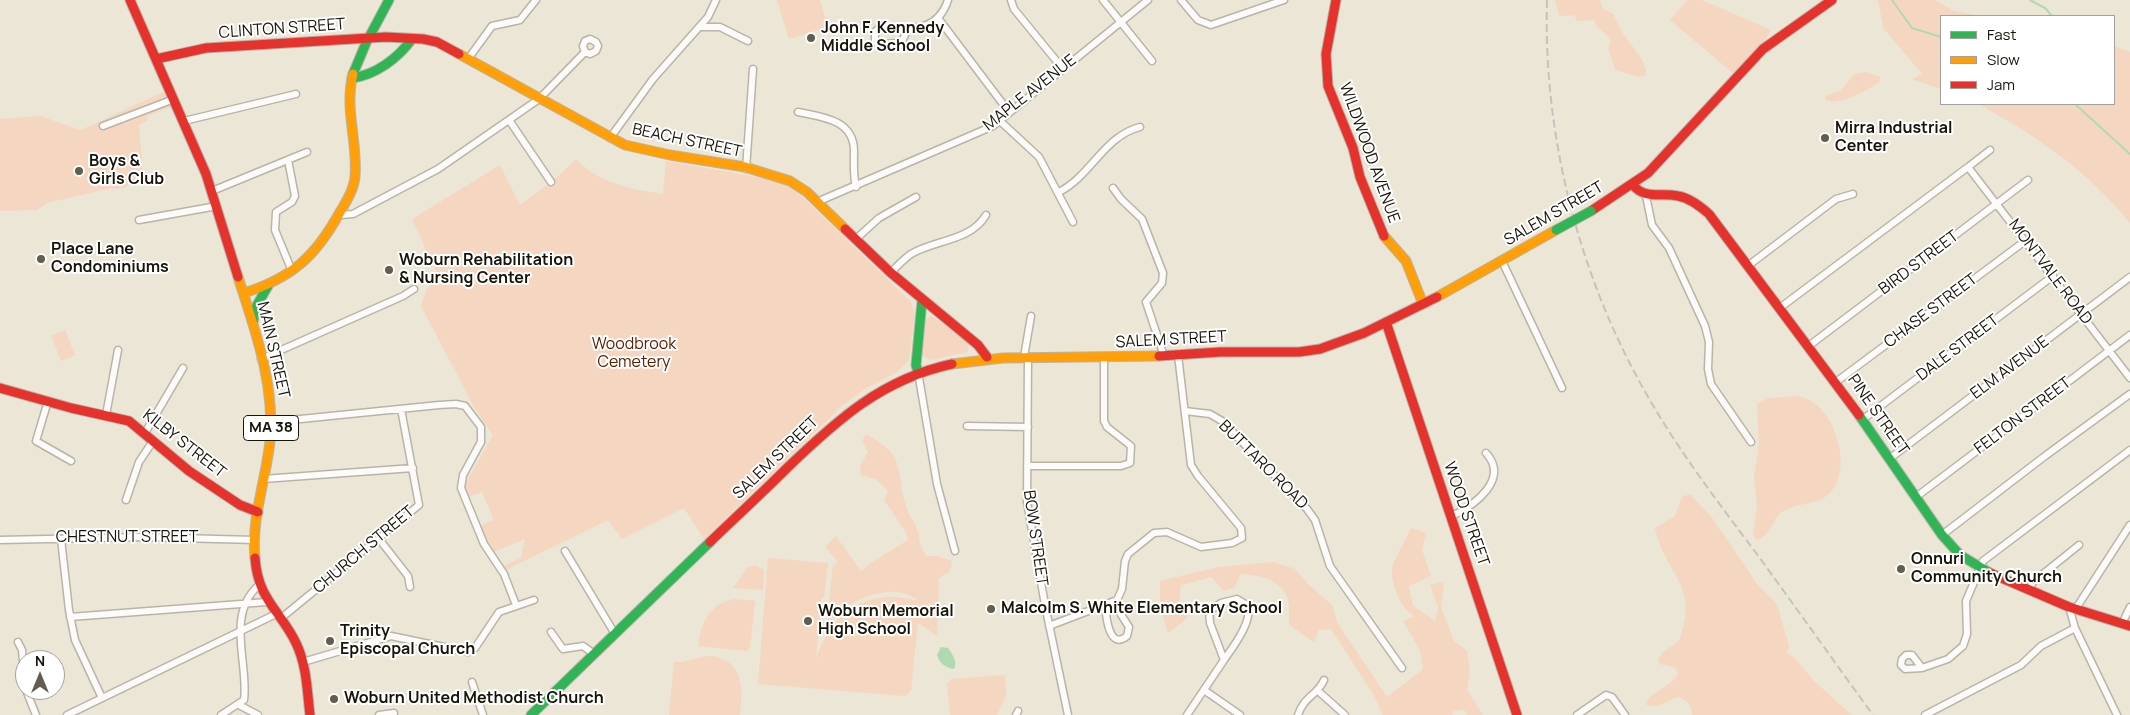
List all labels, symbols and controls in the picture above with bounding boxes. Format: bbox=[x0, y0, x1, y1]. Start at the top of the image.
street label: CLINTON STREET bbox=[218, 15, 346, 43]
legend bbox=[1940, 15, 2115, 105]
place label: John F. Kennedy Middle School bbox=[821, 19, 944, 57]
text: Fast bbox=[1987, 24, 2016, 45]
marker: John F. Kennedy Middle School bbox=[805, 32, 817, 44]
text: Slow bbox=[1987, 49, 2020, 70]
street label: MAPLE AVENUE bbox=[980, 51, 1080, 135]
text: Jam bbox=[1987, 74, 2015, 95]
street label: WILDWOOD AVENUE bbox=[1335, 80, 1403, 226]
place label: Mirra Industrial Center bbox=[1835, 119, 1953, 157]
street label: BEACH STREET bbox=[630, 120, 744, 162]
marker: Mirra Industrial Center bbox=[1819, 132, 1831, 144]
place label: Boys & Girls Club bbox=[89, 152, 164, 190]
marker: Boys & Girls Club bbox=[73, 165, 85, 177]
street label: SALEM STREET bbox=[1501, 178, 1607, 250]
street label: MONTVALE ROAD bbox=[2004, 216, 2096, 328]
street label: BIRD STREET bbox=[1875, 227, 1963, 299]
place label: Place Lane Condominiums bbox=[51, 240, 169, 278]
place label: Woburn Rehabilitation & Nursing Center bbox=[399, 251, 573, 289]
marker: Place Lane Condominiums bbox=[35, 253, 47, 265]
marker: Woburn Rehabilitation & Nursing Center bbox=[383, 264, 395, 276]
street label: CHASE STREET bbox=[1881, 270, 1981, 352]
street label: MAIN STREET bbox=[253, 300, 293, 400]
street label: DALE STREET bbox=[1913, 311, 2003, 385]
street label: SALEM STREET bbox=[1115, 328, 1227, 352]
street label: ELM AVENUE bbox=[1967, 332, 2053, 404]
park label: Woodbrook Cemetery bbox=[592, 335, 676, 373]
street label: PINE STREET bbox=[1843, 371, 1913, 459]
street label: FELTON STREET bbox=[1971, 373, 2075, 459]
street label: KILBY STREET bbox=[139, 406, 229, 482]
street label: SALEM STREET bbox=[729, 412, 823, 504]
road number: MA 38 bbox=[244, 416, 298, 440]
street label: BUTTARO ROAD bbox=[1214, 416, 1312, 514]
street label: WOOD STREET bbox=[1439, 459, 1493, 569]
street label: BOW STREET bbox=[1019, 489, 1051, 587]
street label: CHURCH STREET bbox=[309, 502, 419, 598]
street label: CHESTNUT STREET bbox=[56, 528, 198, 548]
place label: Onnuri Community Church bbox=[1911, 550, 2062, 588]
marker: Onnuri Community Church bbox=[1895, 563, 1907, 575]
place label: Malcolm S. White Elementary School bbox=[1001, 599, 1282, 619]
place label: Woburn Memorial High School bbox=[818, 602, 954, 640]
marker: Malcolm S. White Elementary School bbox=[985, 603, 997, 615]
marker: Woburn Memorial High School bbox=[802, 615, 814, 627]
place label: Trinity Episcopal Church bbox=[340, 622, 475, 660]
marker: Trinity Episcopal Church bbox=[324, 635, 336, 647]
north arrow bbox=[15, 650, 65, 700]
text: N bbox=[35, 651, 45, 670]
place label: Woburn United Methodist Church bbox=[344, 689, 604, 709]
marker: Woburn United Methodist Church bbox=[328, 693, 340, 705]

